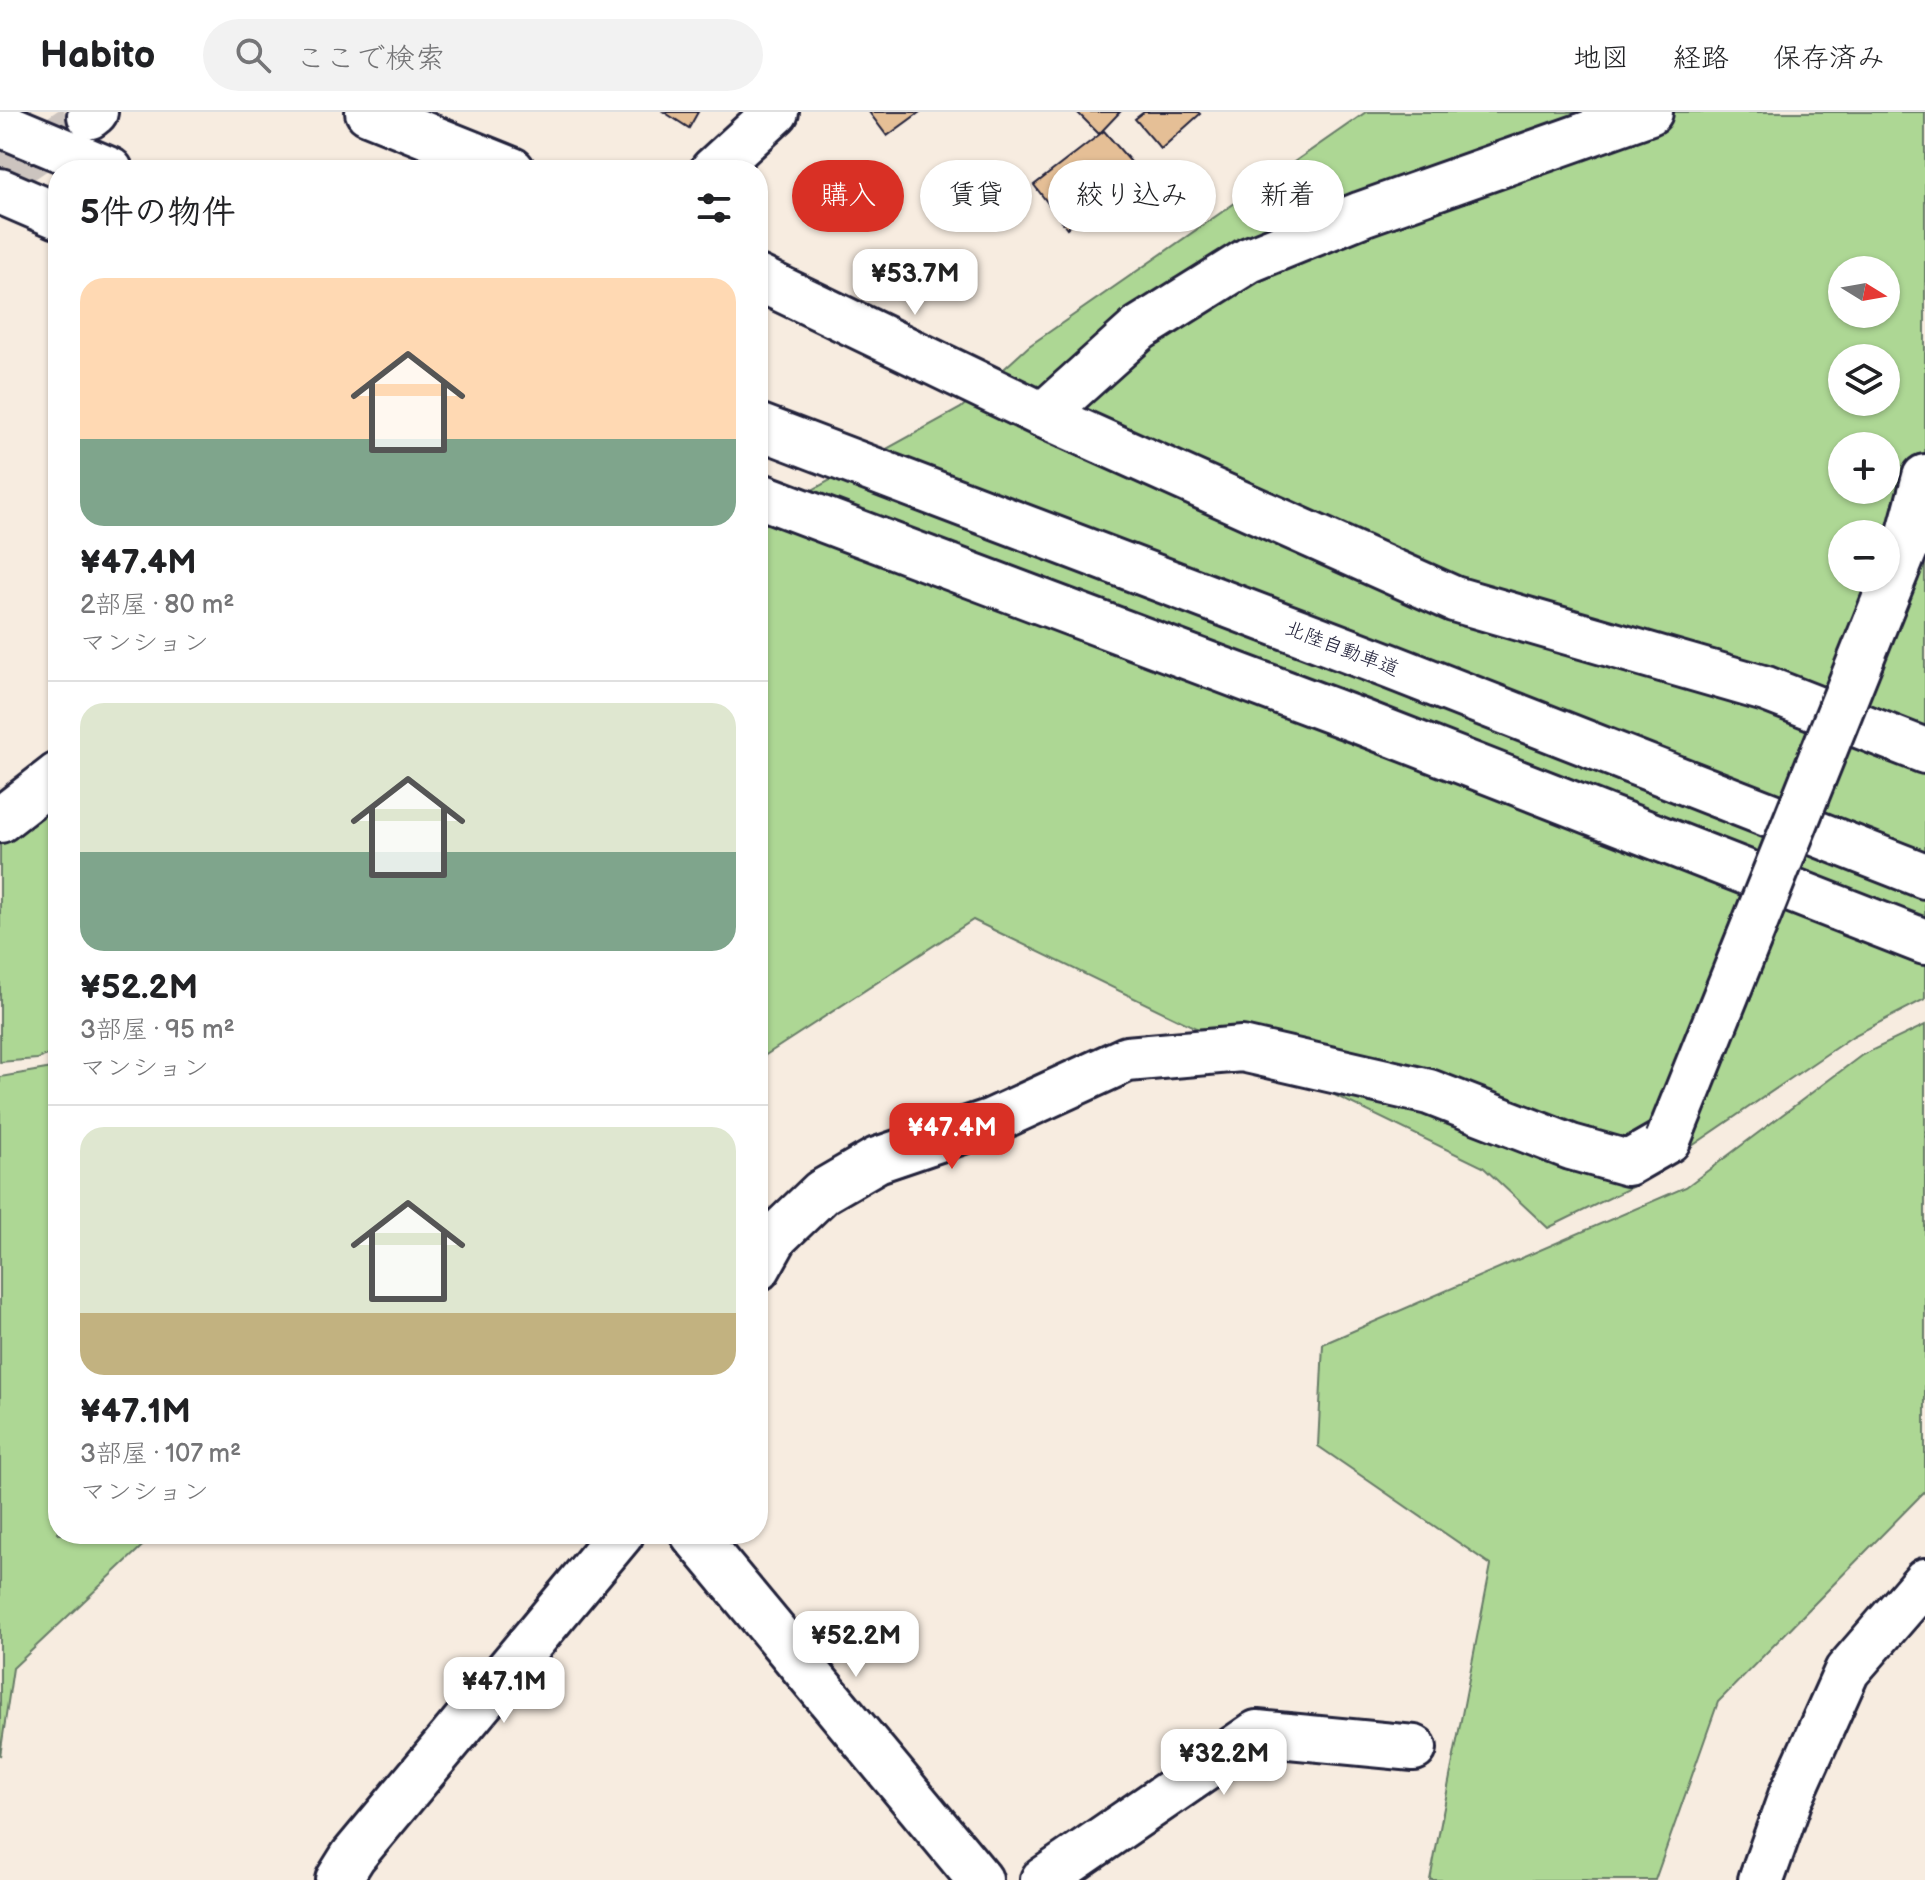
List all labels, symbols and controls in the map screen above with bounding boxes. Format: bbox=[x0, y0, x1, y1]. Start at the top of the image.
search box bbox=[203, 19, 763, 91]
text: Habito bbox=[40, 33, 155, 78]
icon: search bbox=[231, 33, 275, 77]
text: ここで検索 bbox=[295, 41, 445, 77]
text: 地図 bbox=[1573, 42, 1629, 75]
text: 経路 bbox=[1673, 42, 1729, 75]
text: 保存済み bbox=[1773, 42, 1885, 75]
chip: 購入 bbox=[792, 160, 904, 232]
chip: 賃貸 bbox=[920, 160, 1032, 232]
chip: 絞り込み bbox=[1048, 160, 1216, 232]
chip: 新着 bbox=[1232, 160, 1344, 232]
icon: filters bbox=[692, 186, 736, 230]
text: 5件の物件 bbox=[80, 192, 236, 233]
pin: ¥53.7M bbox=[850, 249, 980, 317]
north arrow bbox=[1828, 256, 1900, 328]
map controls bbox=[1828, 256, 1900, 592]
text: ¥53.7M bbox=[871, 259, 959, 290]
icon: home bbox=[336, 330, 480, 474]
button: layers bbox=[1828, 344, 1900, 416]
button: + bbox=[1828, 432, 1900, 504]
button: − bbox=[1828, 520, 1900, 592]
text: ¥47.4M bbox=[80, 542, 197, 583]
text: 2部屋 · 80 m² bbox=[80, 590, 235, 621]
street label: 北陸自動車道 bbox=[1282, 616, 1402, 682]
text: マンション bbox=[80, 628, 209, 659]
icon: home bbox=[336, 755, 480, 899]
text: ¥52.2M bbox=[80, 967, 198, 1008]
text: 3部屋 · 95 m² bbox=[80, 1015, 235, 1046]
text: マンション bbox=[80, 1053, 209, 1084]
pin: ¥47.4M bbox=[887, 1103, 1017, 1171]
text: ¥47.4M bbox=[907, 1113, 997, 1144]
icon: home bbox=[336, 1179, 480, 1323]
text: ¥47.1M bbox=[80, 1391, 191, 1432]
text: 3部屋 · 107 m² bbox=[80, 1439, 241, 1470]
text: マンション bbox=[80, 1477, 209, 1508]
pin: ¥52.2M bbox=[791, 1611, 921, 1679]
text: ¥52.2M bbox=[811, 1621, 901, 1652]
pin: ¥47.1M bbox=[439, 1657, 569, 1725]
text: ¥47.1M bbox=[462, 1667, 546, 1698]
pin: ¥32.2M bbox=[1159, 1729, 1289, 1797]
text: ¥32.2M bbox=[1179, 1739, 1269, 1770]

